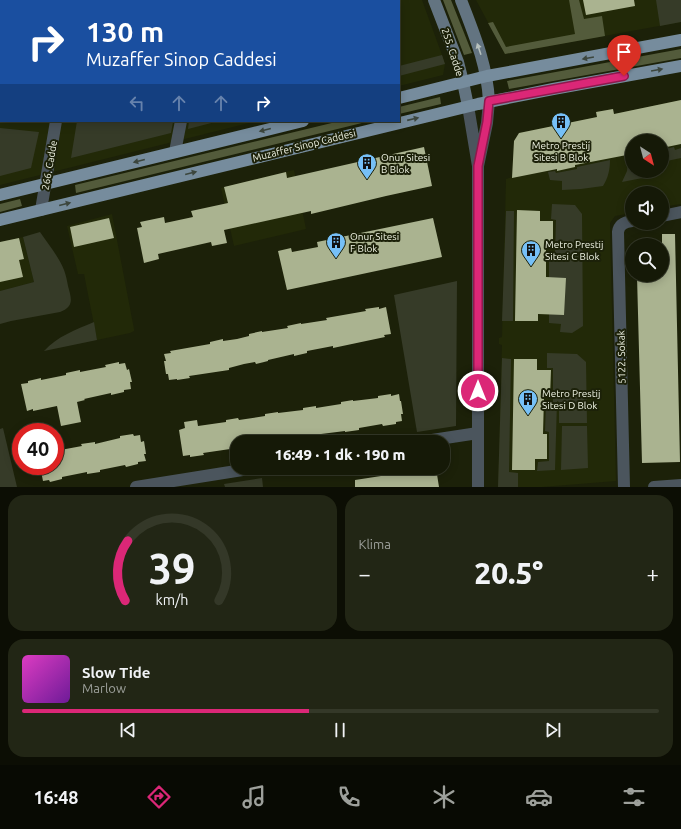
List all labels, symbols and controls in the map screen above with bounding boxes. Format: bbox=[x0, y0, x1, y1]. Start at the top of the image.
icon: right bbox=[20, 16, 72, 68]
text: 130 m bbox=[86, 16, 164, 47]
street label: 255. Cadde bbox=[440, 27, 466, 78]
pin bbox=[607, 35, 641, 76]
icon: arrive bbox=[613, 41, 635, 63]
one-way arrow bbox=[476, 43, 482, 55]
text: Muzaffer Sinop Caddesi bbox=[86, 49, 277, 69]
one-way arrow bbox=[581, 55, 594, 61]
one-way arrow bbox=[651, 67, 664, 73]
icon: left bbox=[126, 92, 148, 114]
icon: ahead bbox=[168, 92, 190, 114]
icon: ahead bbox=[210, 92, 232, 114]
icon: right bbox=[252, 92, 274, 114]
building icon: Metro Prestij Sitesi B Blok bbox=[550, 111, 572, 139]
one-way arrow bbox=[407, 116, 419, 122]
street label: Muzaffer Sinop Caddesi bbox=[251, 127, 357, 164]
one-way arrow bbox=[259, 128, 272, 134]
north arrow bbox=[625, 134, 669, 178]
map controls bbox=[625, 134, 669, 282]
street label: 266. Cadde bbox=[40, 139, 59, 191]
place label: Metro Prestij Sitesi B Blok bbox=[532, 140, 590, 163]
building icon: Onur Sitesi B Blok bbox=[356, 152, 378, 180]
place label: Onur Sitesi B Blok bbox=[381, 152, 430, 175]
one-way arrow bbox=[133, 158, 145, 164]
one-way arrow bbox=[185, 169, 197, 175]
button: sound bbox=[625, 186, 669, 230]
one-way arrow bbox=[59, 200, 71, 206]
building icon: Onur Sitesi F Blok bbox=[325, 231, 347, 259]
place label: Onur Sitesi F Blok bbox=[350, 231, 399, 254]
button: search bbox=[625, 238, 669, 282]
building icon: Metro Prestij Sitesi C Blok bbox=[520, 239, 542, 267]
place label: Metro Prestij Sitesi C Blok bbox=[545, 239, 603, 262]
street label: 5122. Sokak bbox=[616, 330, 627, 384]
position arrow bbox=[457, 370, 499, 412]
building icon: Metro Prestij Sitesi D Blok bbox=[517, 388, 539, 416]
place label: Metro Prestij Sitesi D Blok bbox=[542, 388, 600, 411]
speed limit sign: 40 bbox=[12, 423, 64, 475]
text: 16:49 · 1 dk · 190 m bbox=[274, 446, 406, 463]
text: Klima bbox=[359, 537, 391, 551]
text: 39 bbox=[149, 545, 196, 592]
text: 20.5° bbox=[474, 556, 543, 590]
text: − bbox=[359, 561, 371, 586]
text: + bbox=[647, 561, 659, 586]
text: km/h bbox=[156, 592, 189, 608]
text: Slow Tide bbox=[82, 664, 150, 681]
text: Marlow bbox=[82, 681, 126, 695]
icon: previous bbox=[117, 719, 139, 741]
icon: pause bbox=[329, 719, 351, 741]
icon: next bbox=[542, 719, 564, 741]
icon: directions bbox=[145, 783, 173, 811]
icon: music bbox=[240, 783, 268, 811]
icon: phone bbox=[335, 783, 363, 811]
icon: climate bbox=[430, 783, 458, 811]
icon: car bbox=[525, 783, 553, 811]
icon: filters bbox=[620, 783, 648, 811]
text: 16:48 bbox=[33, 787, 78, 807]

